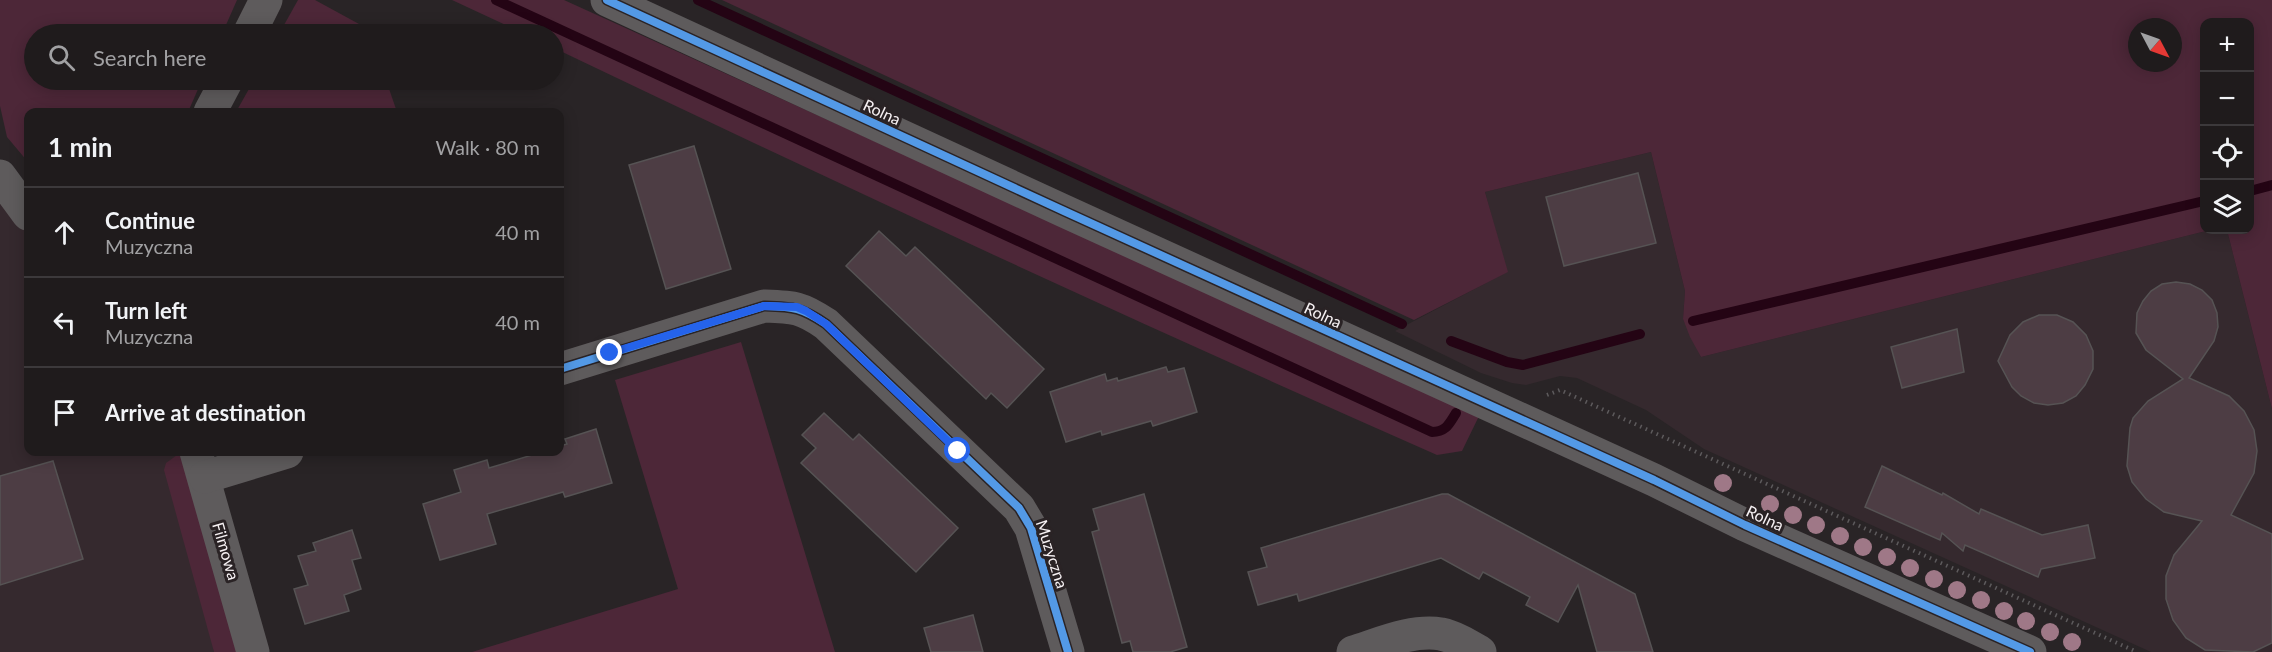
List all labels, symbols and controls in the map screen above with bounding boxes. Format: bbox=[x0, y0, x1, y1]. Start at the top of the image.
north arrow bbox=[2128, 18, 2182, 72]
map controls bbox=[2200, 18, 2254, 234]
button: + bbox=[2200, 18, 2254, 72]
search box bbox=[24, 24, 564, 90]
icon: search bbox=[45, 41, 78, 74]
text: Search here bbox=[93, 44, 206, 71]
button: − bbox=[2200, 72, 2254, 126]
street label: Rolna bbox=[860, 95, 904, 128]
button: locate bbox=[2200, 126, 2254, 180]
text: 1 min bbox=[48, 131, 112, 163]
text: Walk · 80 m bbox=[435, 135, 540, 159]
button: layers bbox=[2200, 180, 2254, 234]
text: Continue bbox=[105, 207, 195, 234]
icon: ahead bbox=[48, 216, 81, 249]
text: 40 m bbox=[495, 220, 540, 244]
text: Muzyczna bbox=[105, 234, 193, 258]
text: Turn left bbox=[105, 297, 187, 324]
street label: Rolna bbox=[1301, 298, 1345, 331]
icon: left bbox=[48, 306, 81, 339]
text: 40 m bbox=[495, 310, 540, 334]
text: Muzyczna bbox=[105, 324, 193, 348]
route end bbox=[596, 339, 622, 365]
icon: arrive bbox=[48, 396, 81, 429]
text: Arrive at destination bbox=[105, 399, 306, 426]
route start bbox=[944, 437, 970, 463]
street label: Rolna bbox=[1743, 501, 1787, 534]
street label: Muzyczna bbox=[1033, 517, 1072, 590]
street label: Filmowa bbox=[209, 520, 244, 582]

